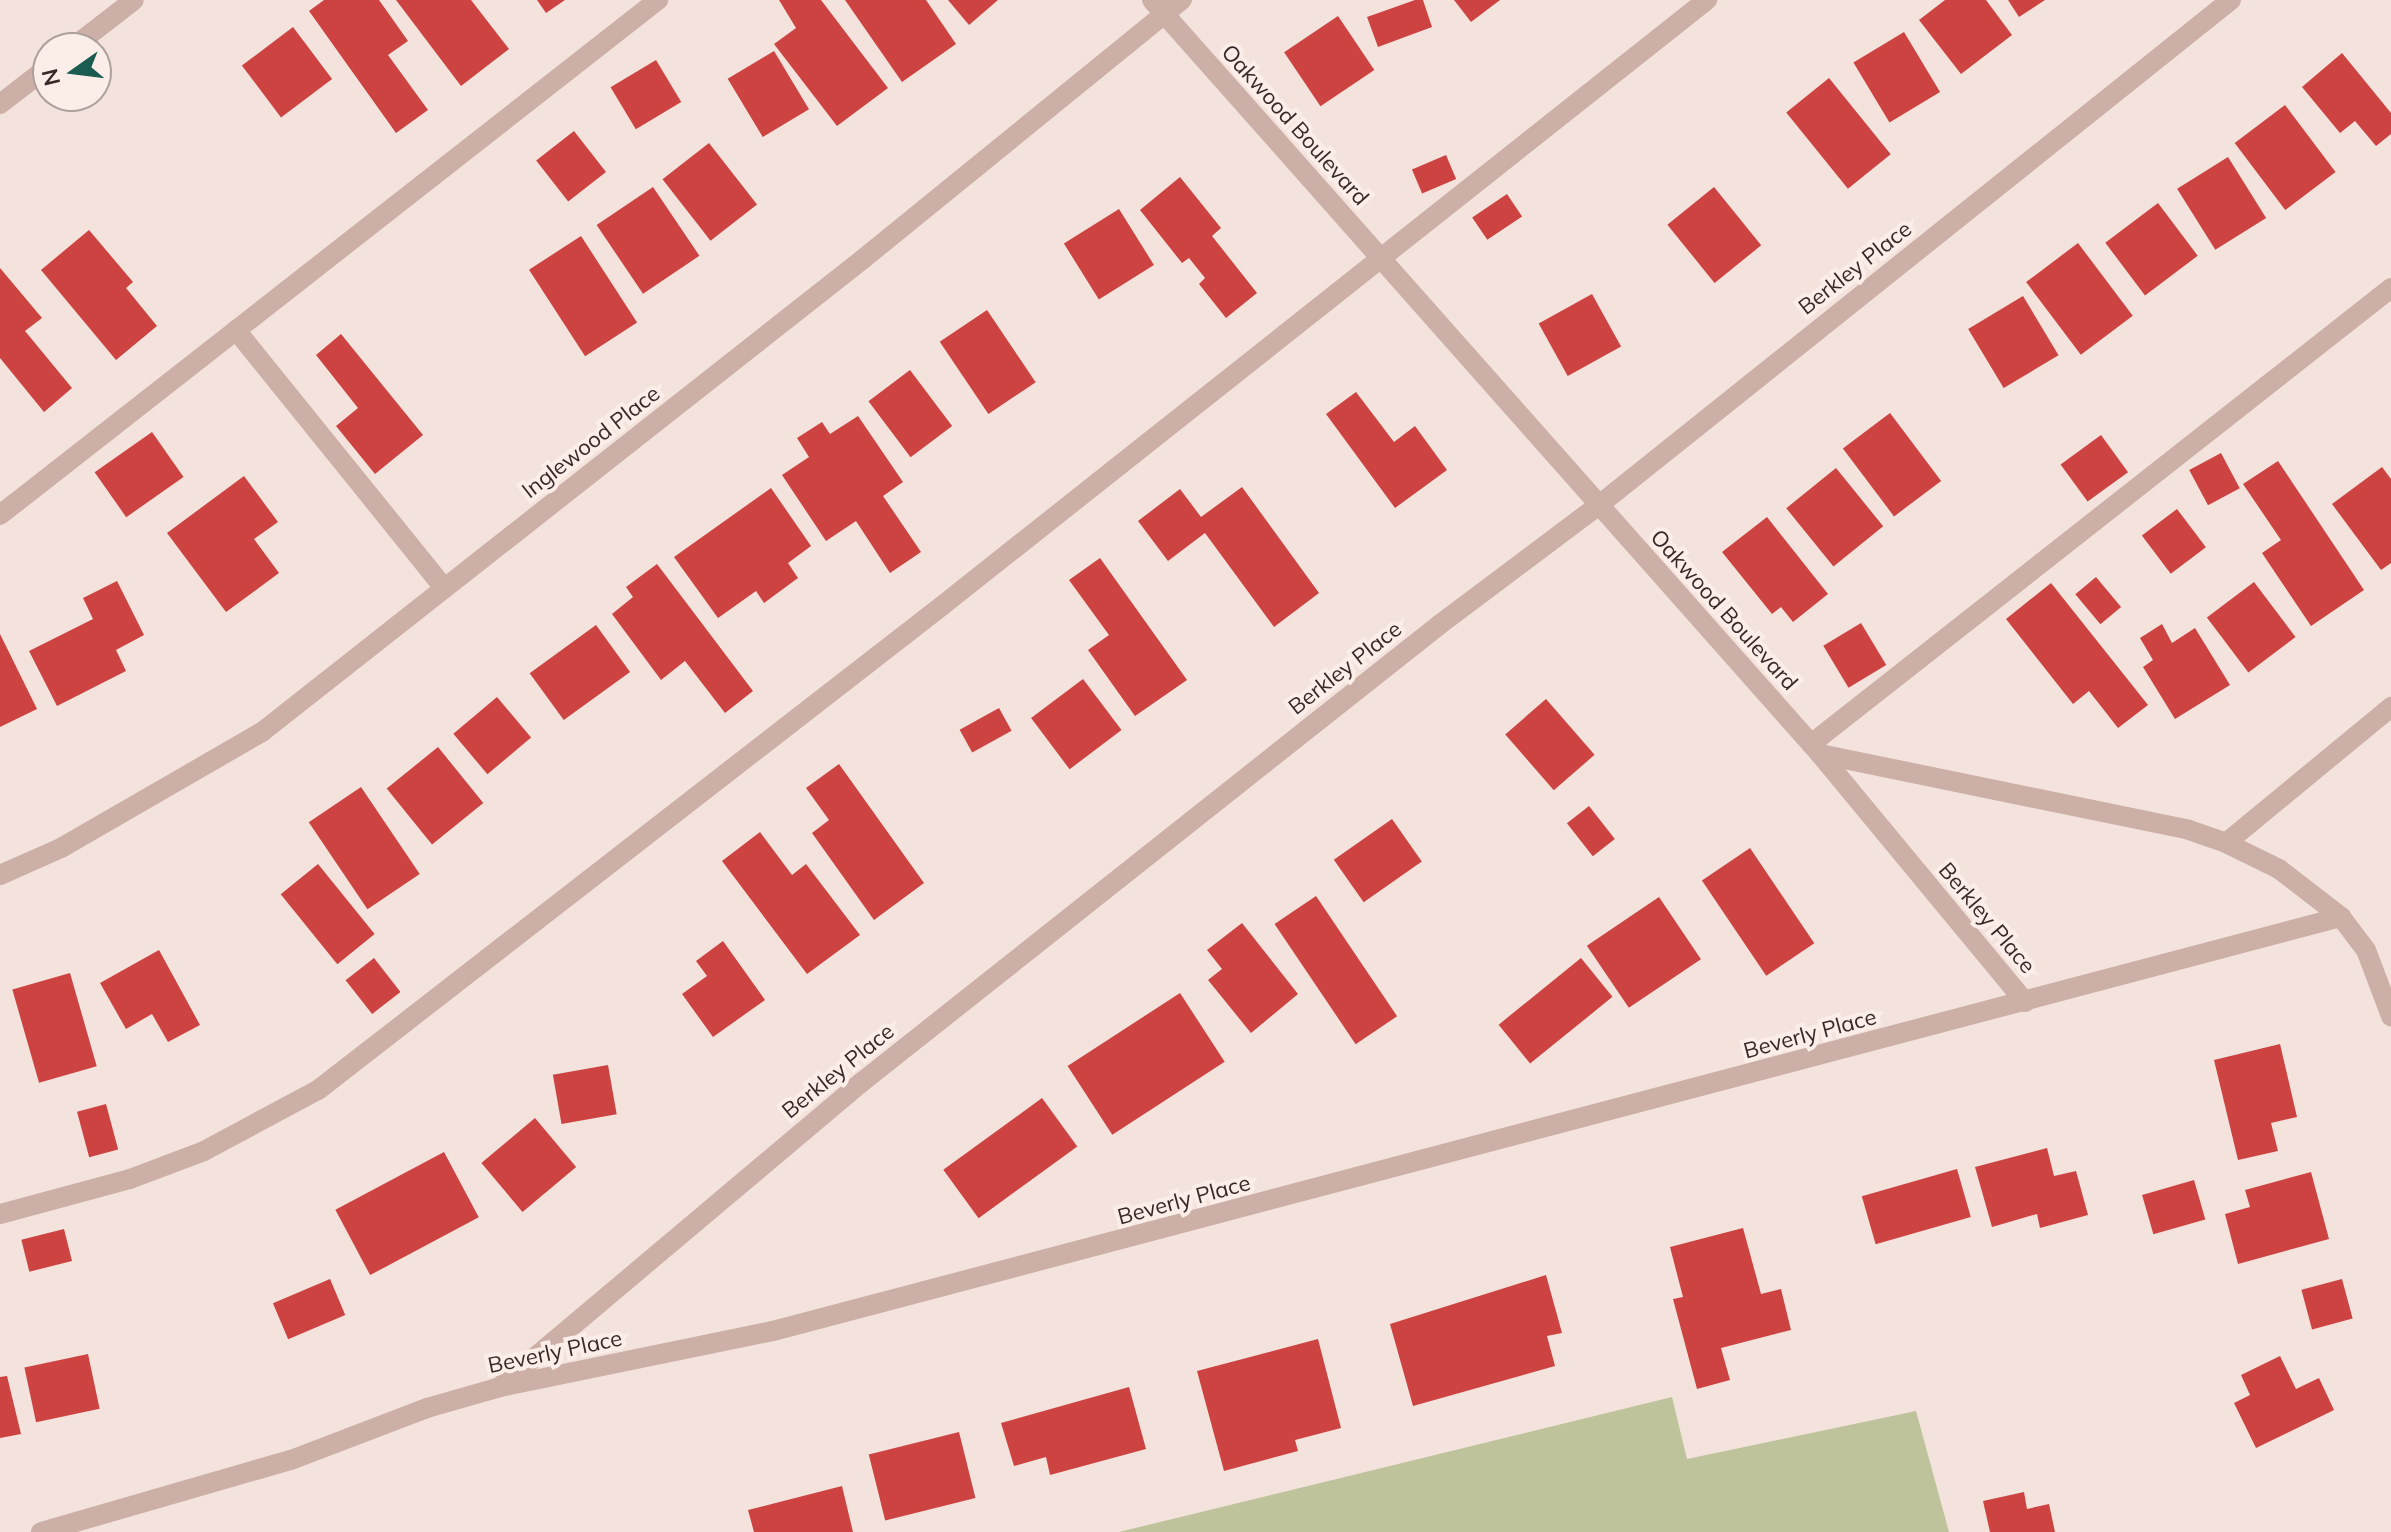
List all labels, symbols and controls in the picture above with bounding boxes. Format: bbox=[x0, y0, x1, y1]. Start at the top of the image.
north arrow bbox=[32, 32, 112, 112]
street label: Oakwood Boulevard bbox=[1216, 39, 1374, 211]
text: N bbox=[35, 66, 66, 89]
street label: Berkley Place bbox=[1793, 216, 1917, 320]
street label: Inglewood Place bbox=[517, 380, 665, 504]
street label: Oakwood Boulevard bbox=[1645, 524, 1803, 696]
street label: Berkley Place bbox=[1283, 616, 1407, 720]
street label: Berkley Place bbox=[1933, 857, 2041, 979]
street label: Beverly Place bbox=[1741, 1004, 1879, 1064]
street label: Berkley Place bbox=[777, 1018, 899, 1124]
street label: Beverly Place bbox=[1115, 1170, 1253, 1230]
street label: Beverly Place bbox=[486, 1325, 624, 1379]

